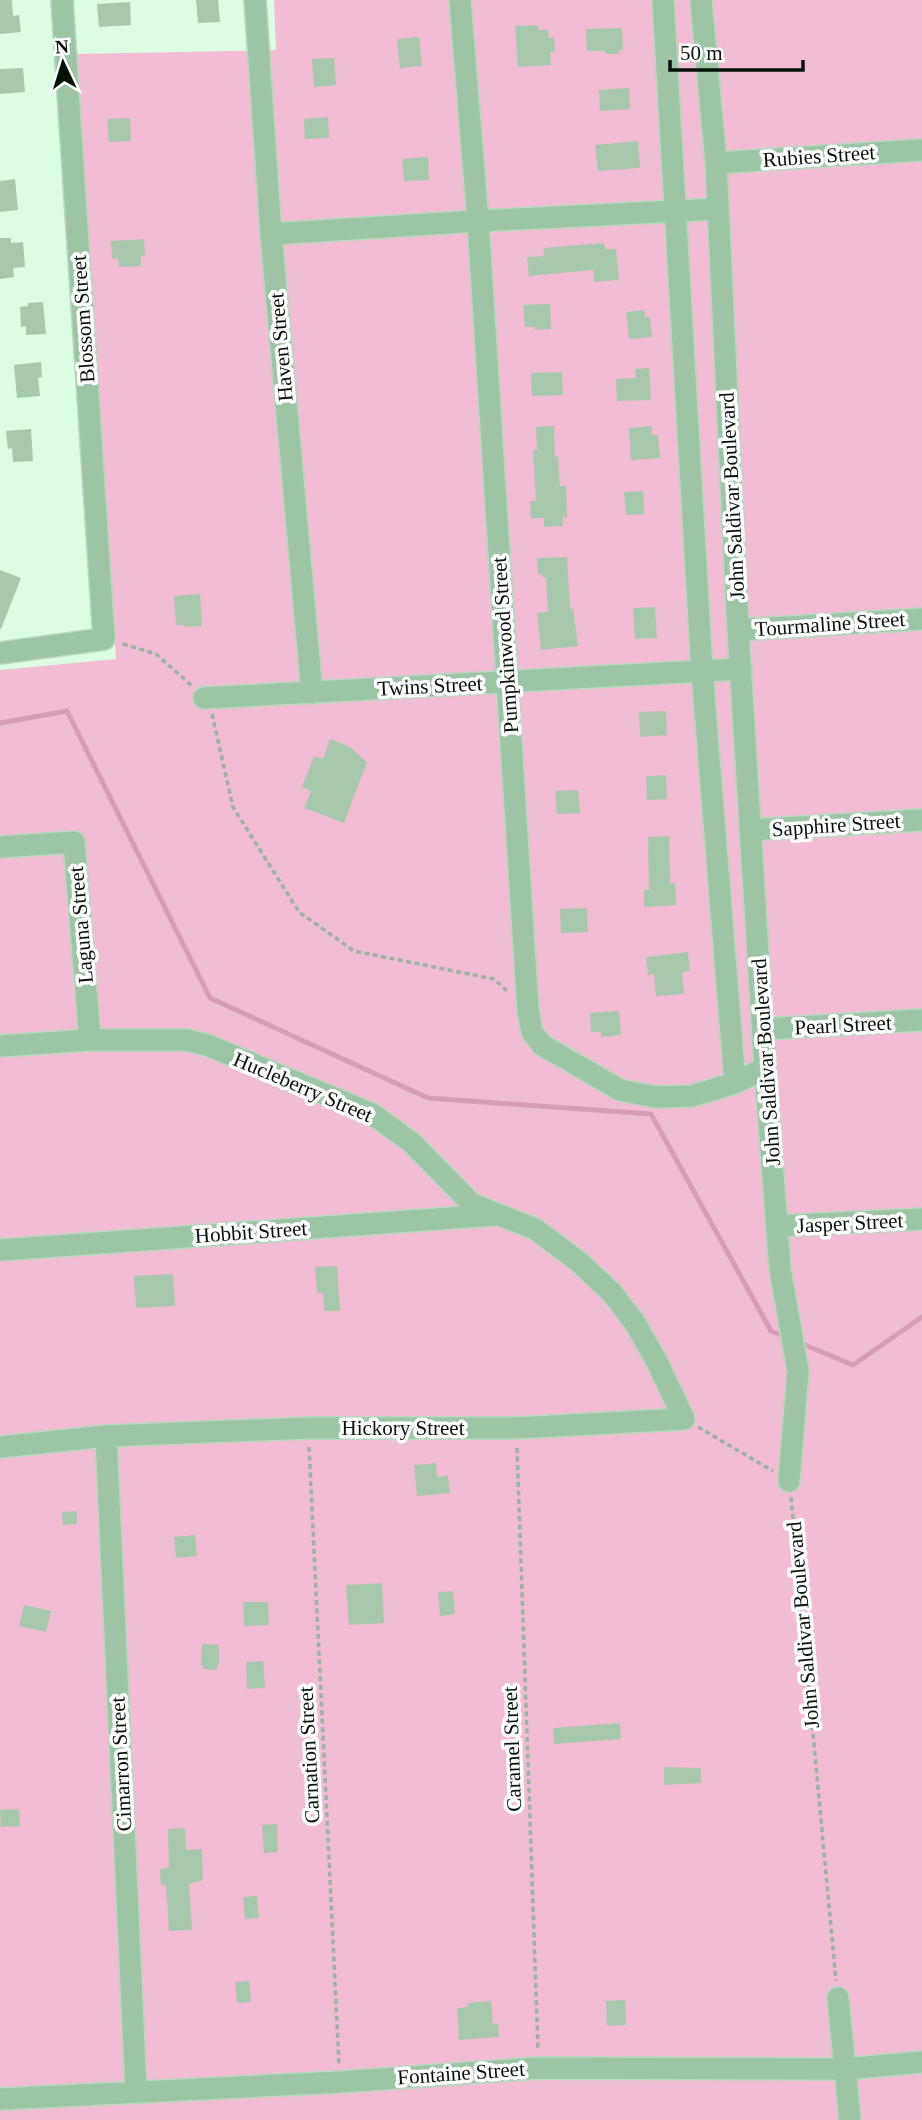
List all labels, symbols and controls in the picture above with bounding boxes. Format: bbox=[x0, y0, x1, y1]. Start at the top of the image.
north arrow bbox=[28, 28, 98, 98]
scale bar bbox=[670, 28, 803, 72]
text: N bbox=[54, 36, 70, 57]
text: 50 m bbox=[680, 41, 723, 65]
street label: Rubies Street bbox=[762, 140, 876, 172]
street label: Blossom Street bbox=[67, 254, 99, 384]
street label: Haven Street bbox=[264, 291, 298, 402]
street label: John Saldivar Boulevard bbox=[715, 391, 749, 600]
street label: Pumpkinwood Street bbox=[487, 556, 523, 734]
street label: Tourmaline Street bbox=[754, 607, 906, 641]
street label: Twins Street bbox=[377, 671, 483, 701]
street label: Sapphire Street bbox=[771, 809, 901, 841]
street label: Laguna Street bbox=[64, 865, 98, 984]
street label: John Saldivar Boulevard bbox=[747, 957, 785, 1166]
street label: Pearl Street bbox=[794, 1010, 892, 1040]
street label: Hucleberry Street bbox=[230, 1047, 376, 1127]
street label: Jasper Street bbox=[796, 1208, 904, 1238]
street label: Hobbit Street bbox=[194, 1216, 308, 1248]
street label: Hickory Street bbox=[341, 1416, 465, 1440]
street label: John Saldivar Boulevard bbox=[782, 1520, 824, 1729]
street label: Carnation Street bbox=[293, 1686, 325, 1824]
street label: Caramel Street bbox=[498, 1686, 526, 1812]
street label: Cimarron Street bbox=[105, 1696, 137, 1832]
street label: Fontaine Street bbox=[396, 2057, 526, 2089]

